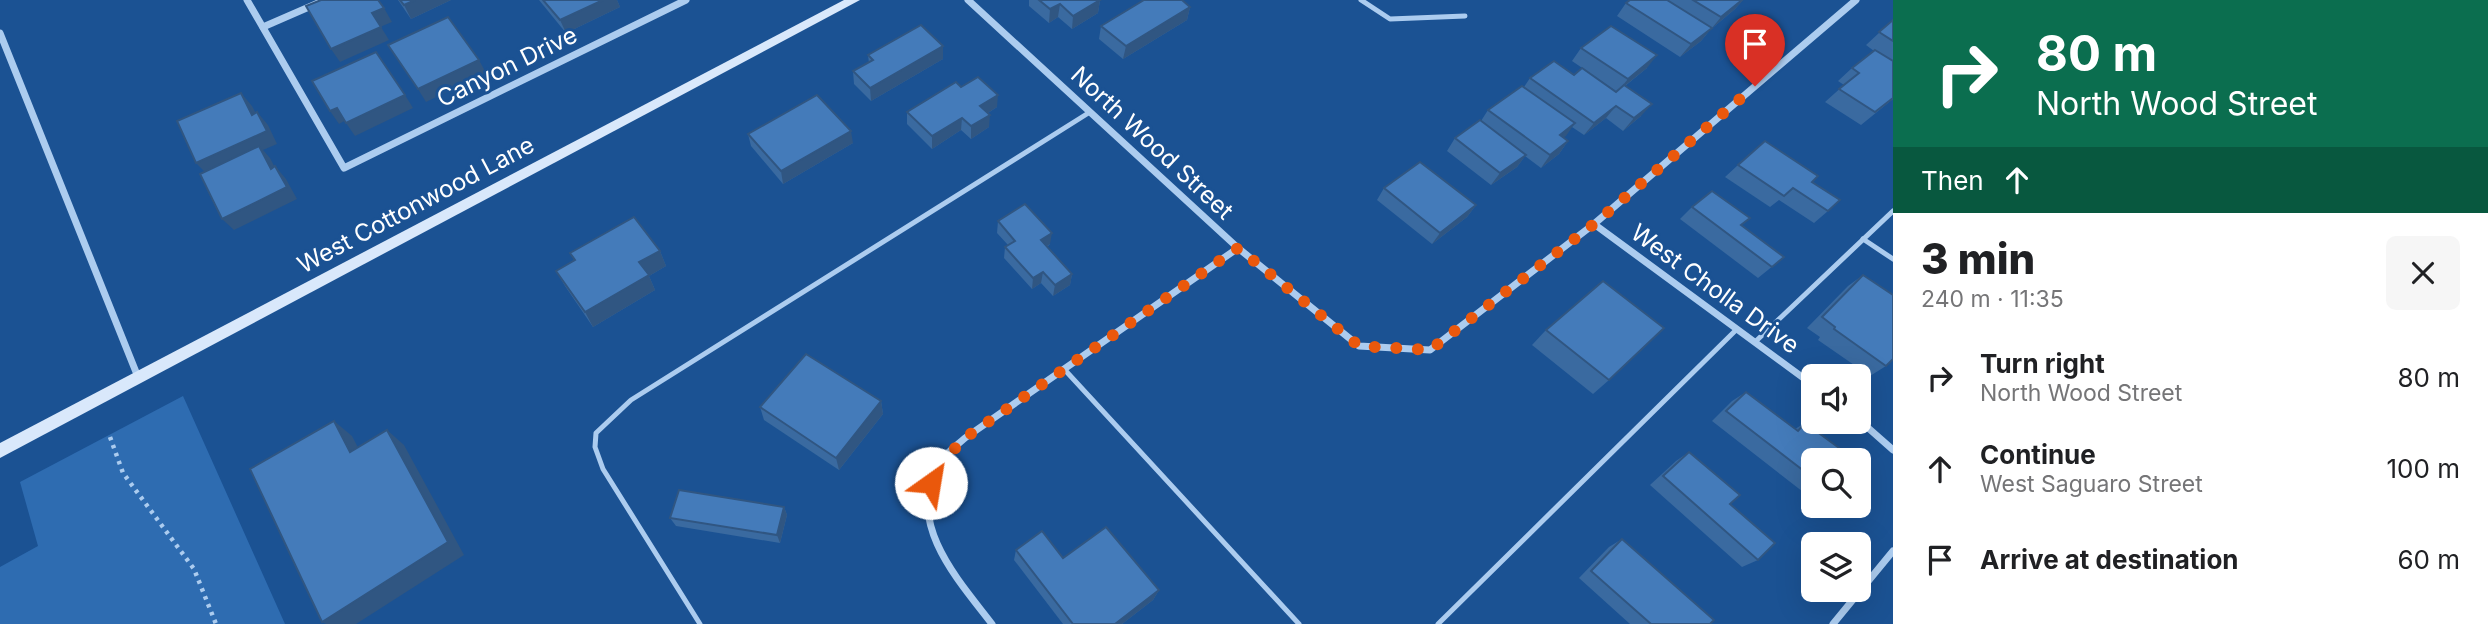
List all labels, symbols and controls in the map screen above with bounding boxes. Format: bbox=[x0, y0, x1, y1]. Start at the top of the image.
pin bbox=[1725, 14, 1785, 86]
street label: Canyon Drive bbox=[432, 20, 582, 113]
text: 80 m bbox=[2036, 24, 2157, 83]
icon: arrive bbox=[1736, 25, 1774, 63]
icon: right bbox=[1921, 28, 2012, 119]
street label: North Wood Street bbox=[1065, 60, 1240, 225]
text: North Wood Street bbox=[2036, 84, 2317, 123]
street label: West Cottonwood Lane bbox=[293, 130, 539, 279]
icon: ahead bbox=[1998, 161, 2036, 199]
text: Then bbox=[1921, 165, 1984, 196]
street label: West Cholla Drive bbox=[1625, 218, 1805, 359]
text: 3 min bbox=[1921, 233, 2035, 284]
button: close bbox=[2386, 236, 2460, 310]
text: 240 m · 11:35 bbox=[1921, 285, 2064, 313]
text: Turn right bbox=[1980, 348, 2105, 379]
icon: right bbox=[1921, 359, 1959, 397]
text: 80 m bbox=[2397, 362, 2460, 393]
map controls bbox=[1801, 364, 1871, 602]
button: sound bbox=[1801, 364, 1871, 434]
text: North Wood Street bbox=[1980, 379, 2182, 407]
text: Continue bbox=[1980, 439, 2096, 470]
position arrow bbox=[894, 446, 968, 520]
button: search bbox=[1801, 448, 1871, 518]
icon: ahead bbox=[1921, 450, 1959, 488]
text: 100 m bbox=[2387, 453, 2460, 484]
text: West Saguaro Street bbox=[1980, 470, 2203, 498]
button: layers bbox=[1801, 532, 1871, 602]
icon: arrive bbox=[1921, 541, 1959, 579]
text: Arrive at destination bbox=[1980, 544, 2239, 575]
text: 60 m bbox=[2397, 544, 2460, 575]

